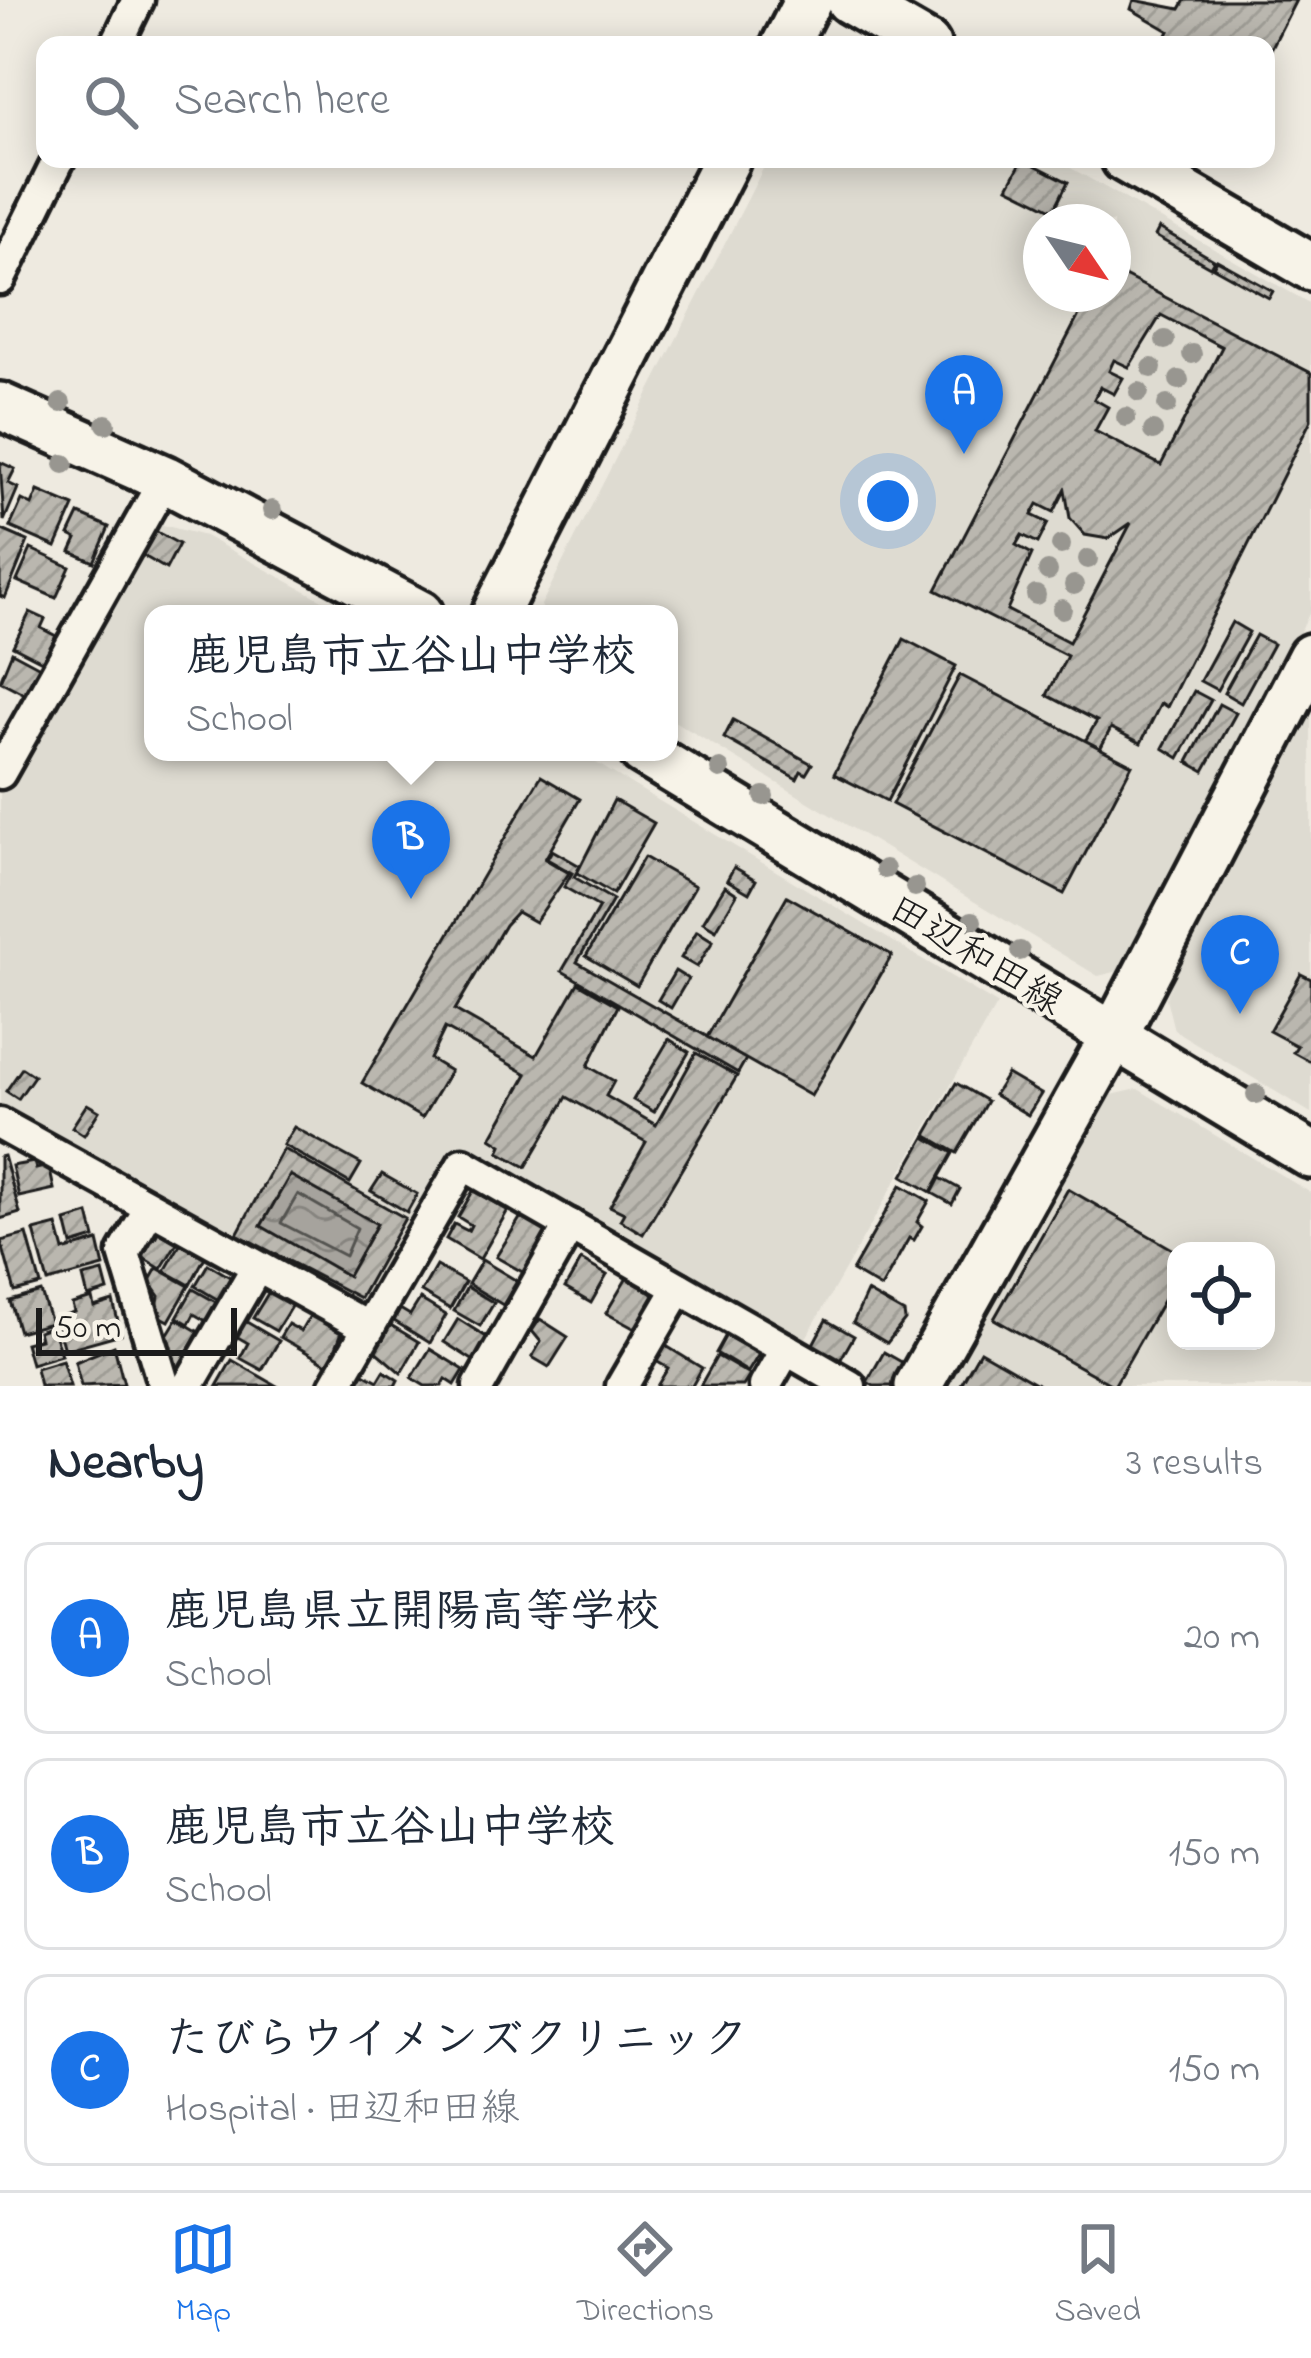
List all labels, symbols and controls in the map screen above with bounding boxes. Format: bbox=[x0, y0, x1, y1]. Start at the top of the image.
search box bbox=[36, 36, 1275, 168]
icon: search bbox=[78, 69, 144, 135]
text: Search here bbox=[174, 69, 390, 135]
north arrow bbox=[1023, 204, 1131, 312]
pin: A bbox=[925, 355, 1003, 454]
your location bbox=[858, 471, 918, 531]
popup bbox=[144, 605, 678, 761]
text: 鹿児島市立谷山中学校 bbox=[186, 626, 636, 692]
text: School bbox=[186, 692, 293, 749]
pin: B bbox=[372, 800, 450, 899]
street label: 田辺和田線 bbox=[876, 882, 1073, 1032]
pin: C bbox=[1201, 915, 1279, 1014]
map controls bbox=[1167, 1242, 1275, 1350]
button: locate bbox=[1167, 1242, 1275, 1350]
scale bar bbox=[36, 1302, 237, 1355]
text: 50 m bbox=[54, 1305, 121, 1353]
text: Nearby bbox=[48, 1427, 204, 1502]
text: 3 results bbox=[1126, 1436, 1263, 1493]
text: 鹿児島県立開陽高等学校 bbox=[165, 1581, 660, 1647]
text: A bbox=[78, 1610, 102, 1667]
text: 20 m bbox=[1184, 1610, 1260, 1667]
text: School bbox=[165, 1647, 272, 1704]
text: 鹿児島市立谷山中学校 bbox=[165, 1797, 615, 1863]
text: B bbox=[77, 1826, 103, 1883]
text: 150 m bbox=[1168, 1826, 1260, 1883]
text: School bbox=[165, 1863, 272, 1920]
text: たびらウイメンズクリニック bbox=[165, 2009, 748, 2075]
text: C bbox=[79, 2042, 101, 2099]
text: 150 m bbox=[1168, 2042, 1260, 2099]
text: Hospital · 田辺和田線 bbox=[165, 2082, 520, 2139]
tab: Map bbox=[170, 2216, 236, 2336]
tab: Directions bbox=[577, 2216, 714, 2336]
tab: Saved bbox=[1055, 2216, 1141, 2336]

